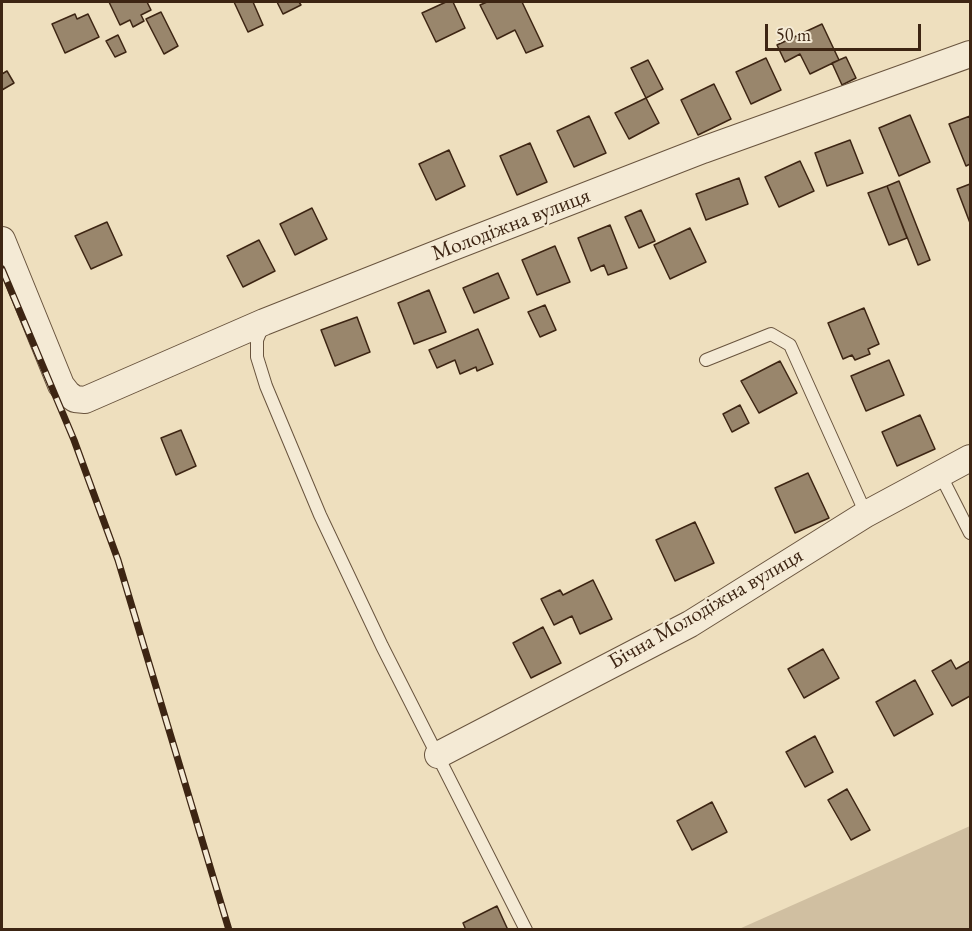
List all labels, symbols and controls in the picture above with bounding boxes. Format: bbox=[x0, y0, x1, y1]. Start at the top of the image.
scale bar bbox=[768, 12, 924, 50]
text: 50 m bbox=[776, 23, 811, 46]
street label: Молодіжна вулиця bbox=[428, 183, 594, 267]
street label: Бічна Молодіжна вулиця bbox=[604, 542, 808, 676]

